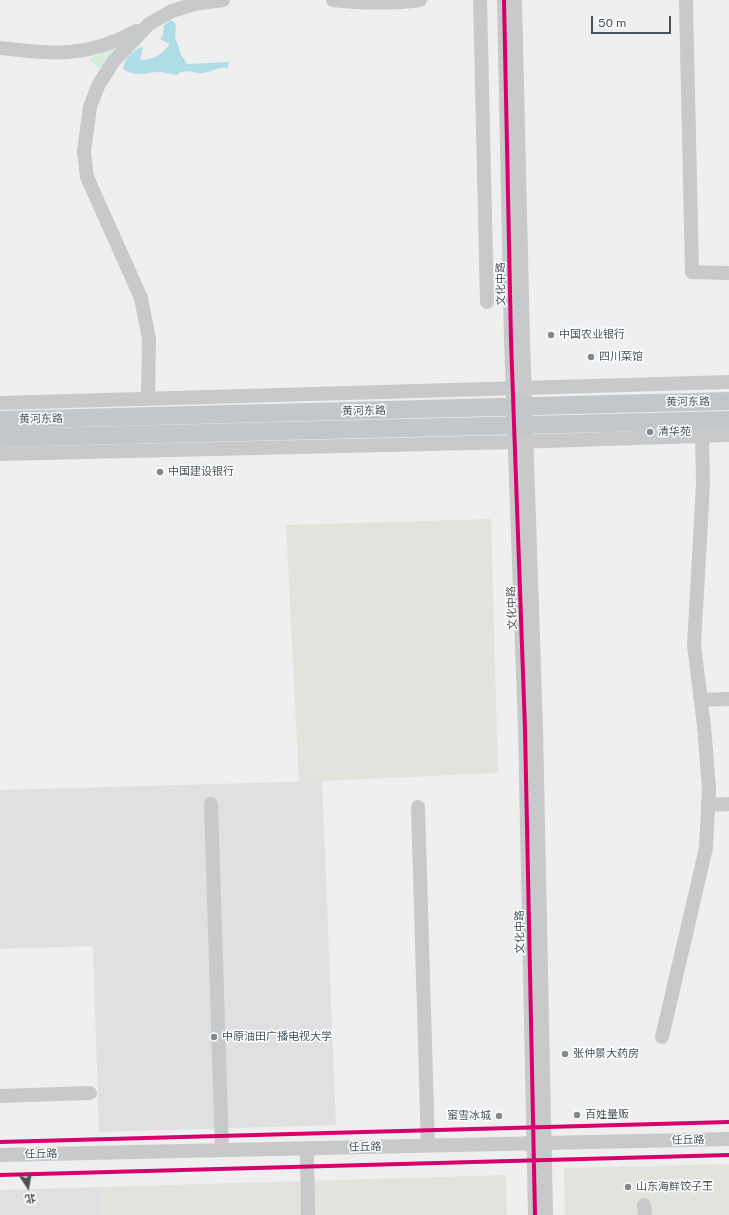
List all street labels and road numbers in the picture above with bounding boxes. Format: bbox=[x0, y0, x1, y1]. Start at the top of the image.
street label: 文化中路 bbox=[494, 262, 508, 306]
street label: 黄河东路 bbox=[666, 395, 710, 409]
street label: 黄河东路 bbox=[342, 404, 386, 418]
street label: 黄河东路 bbox=[19, 412, 63, 426]
street label: 文化中路 bbox=[505, 586, 519, 630]
street label: 文化中路 bbox=[513, 910, 527, 954]
street label: 任丘路 bbox=[671, 1133, 705, 1147]
street label: 任丘路 bbox=[348, 1140, 382, 1154]
street label: 任丘路 bbox=[24, 1147, 58, 1161]

